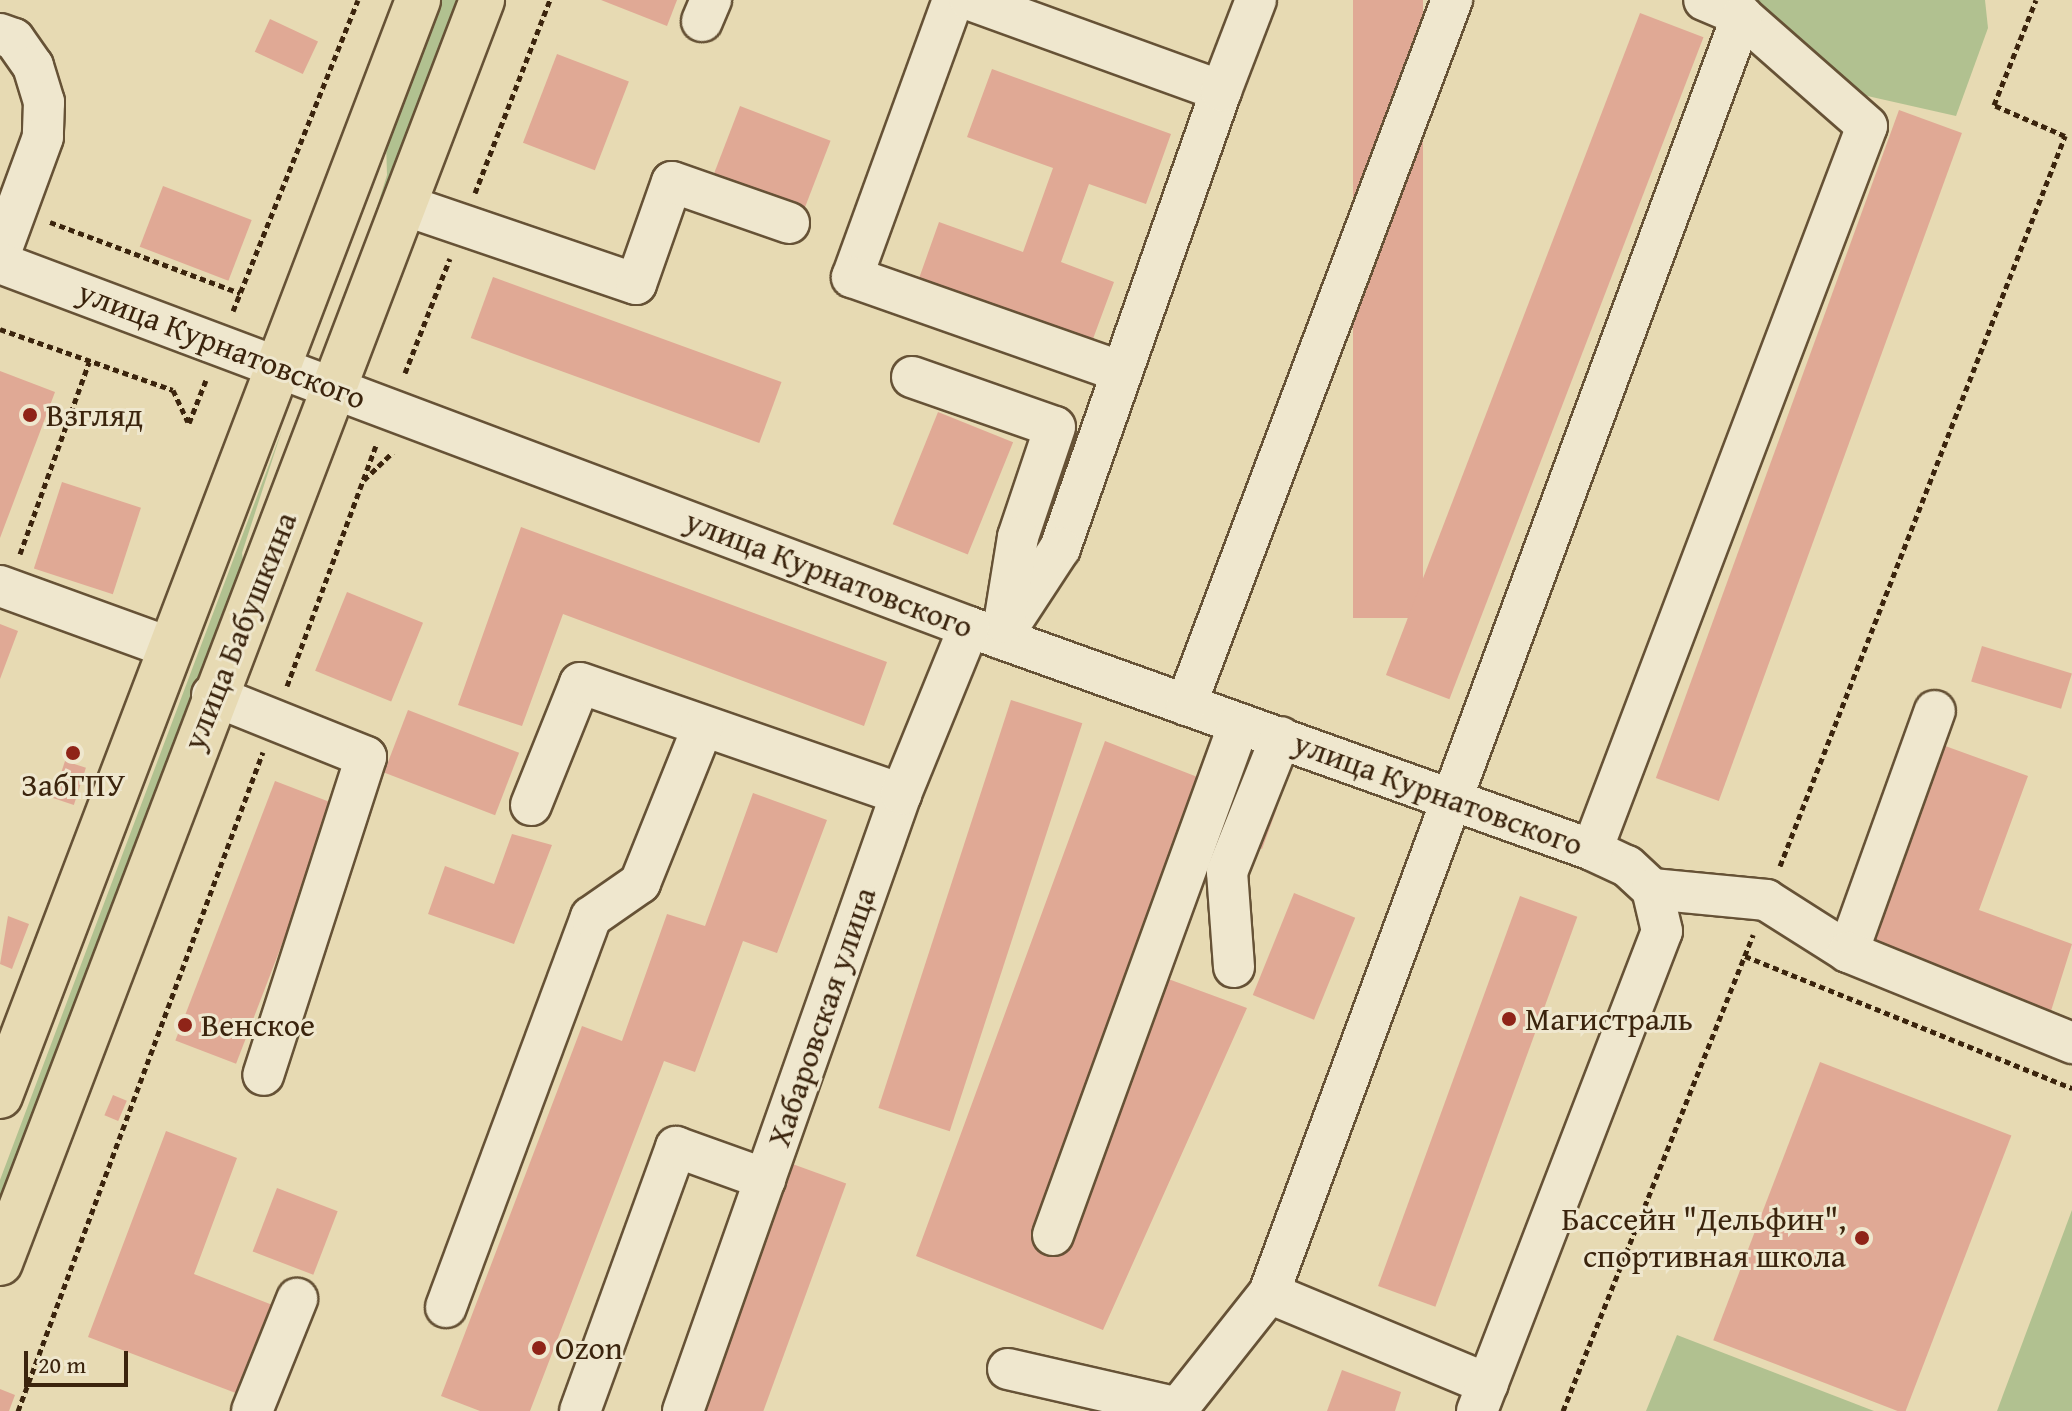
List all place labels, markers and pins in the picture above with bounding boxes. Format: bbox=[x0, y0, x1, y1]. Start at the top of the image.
place label: Взгляд bbox=[46, 396, 143, 434]
marker: Взгляд bbox=[21, 406, 39, 424]
marker: ЗабГПУ bbox=[64, 744, 82, 762]
place label: ЗабГПУ bbox=[21, 766, 125, 804]
place label: Магистраль bbox=[1525, 1000, 1693, 1038]
place label: Венское bbox=[201, 1006, 315, 1044]
marker: Магистраль bbox=[1500, 1010, 1518, 1028]
marker: Венское bbox=[176, 1016, 194, 1034]
place label: Бассейн "Дельфин", спортивная школа bbox=[1561, 1201, 1846, 1276]
marker: Бассейн "Дельфин", спортивная школа bbox=[1853, 1229, 1871, 1247]
place label: Ozon bbox=[555, 1329, 623, 1367]
marker: Ozon bbox=[530, 1339, 548, 1357]

